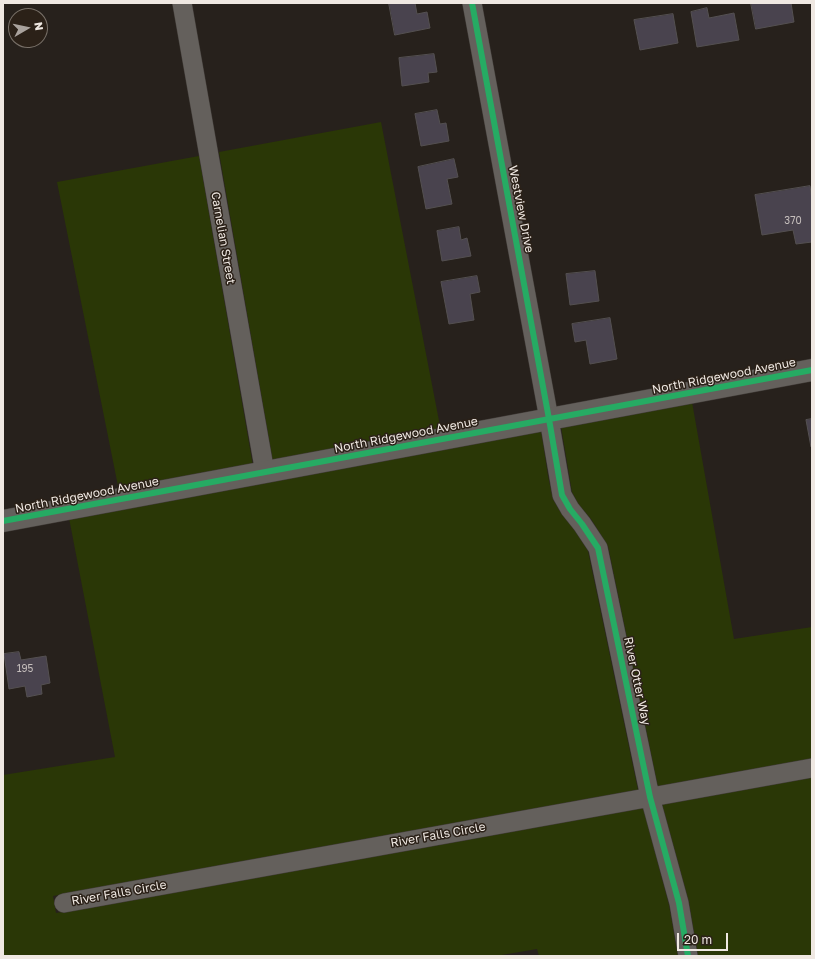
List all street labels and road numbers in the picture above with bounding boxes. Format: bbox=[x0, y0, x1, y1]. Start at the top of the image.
street label: Westview Drive bbox=[505, 164, 537, 254]
street label: Carnelian Street bbox=[208, 191, 238, 285]
street label: North Ridgewood Avenue bbox=[651, 355, 797, 397]
street label: North Ridgewood Avenue bbox=[333, 414, 479, 456]
street label: North Ridgewood Avenue bbox=[14, 474, 160, 516]
street label: River Otter Way bbox=[621, 636, 653, 726]
street label: River Falls Circle bbox=[389, 820, 487, 850]
street label: River Falls Circle bbox=[70, 878, 168, 908]

